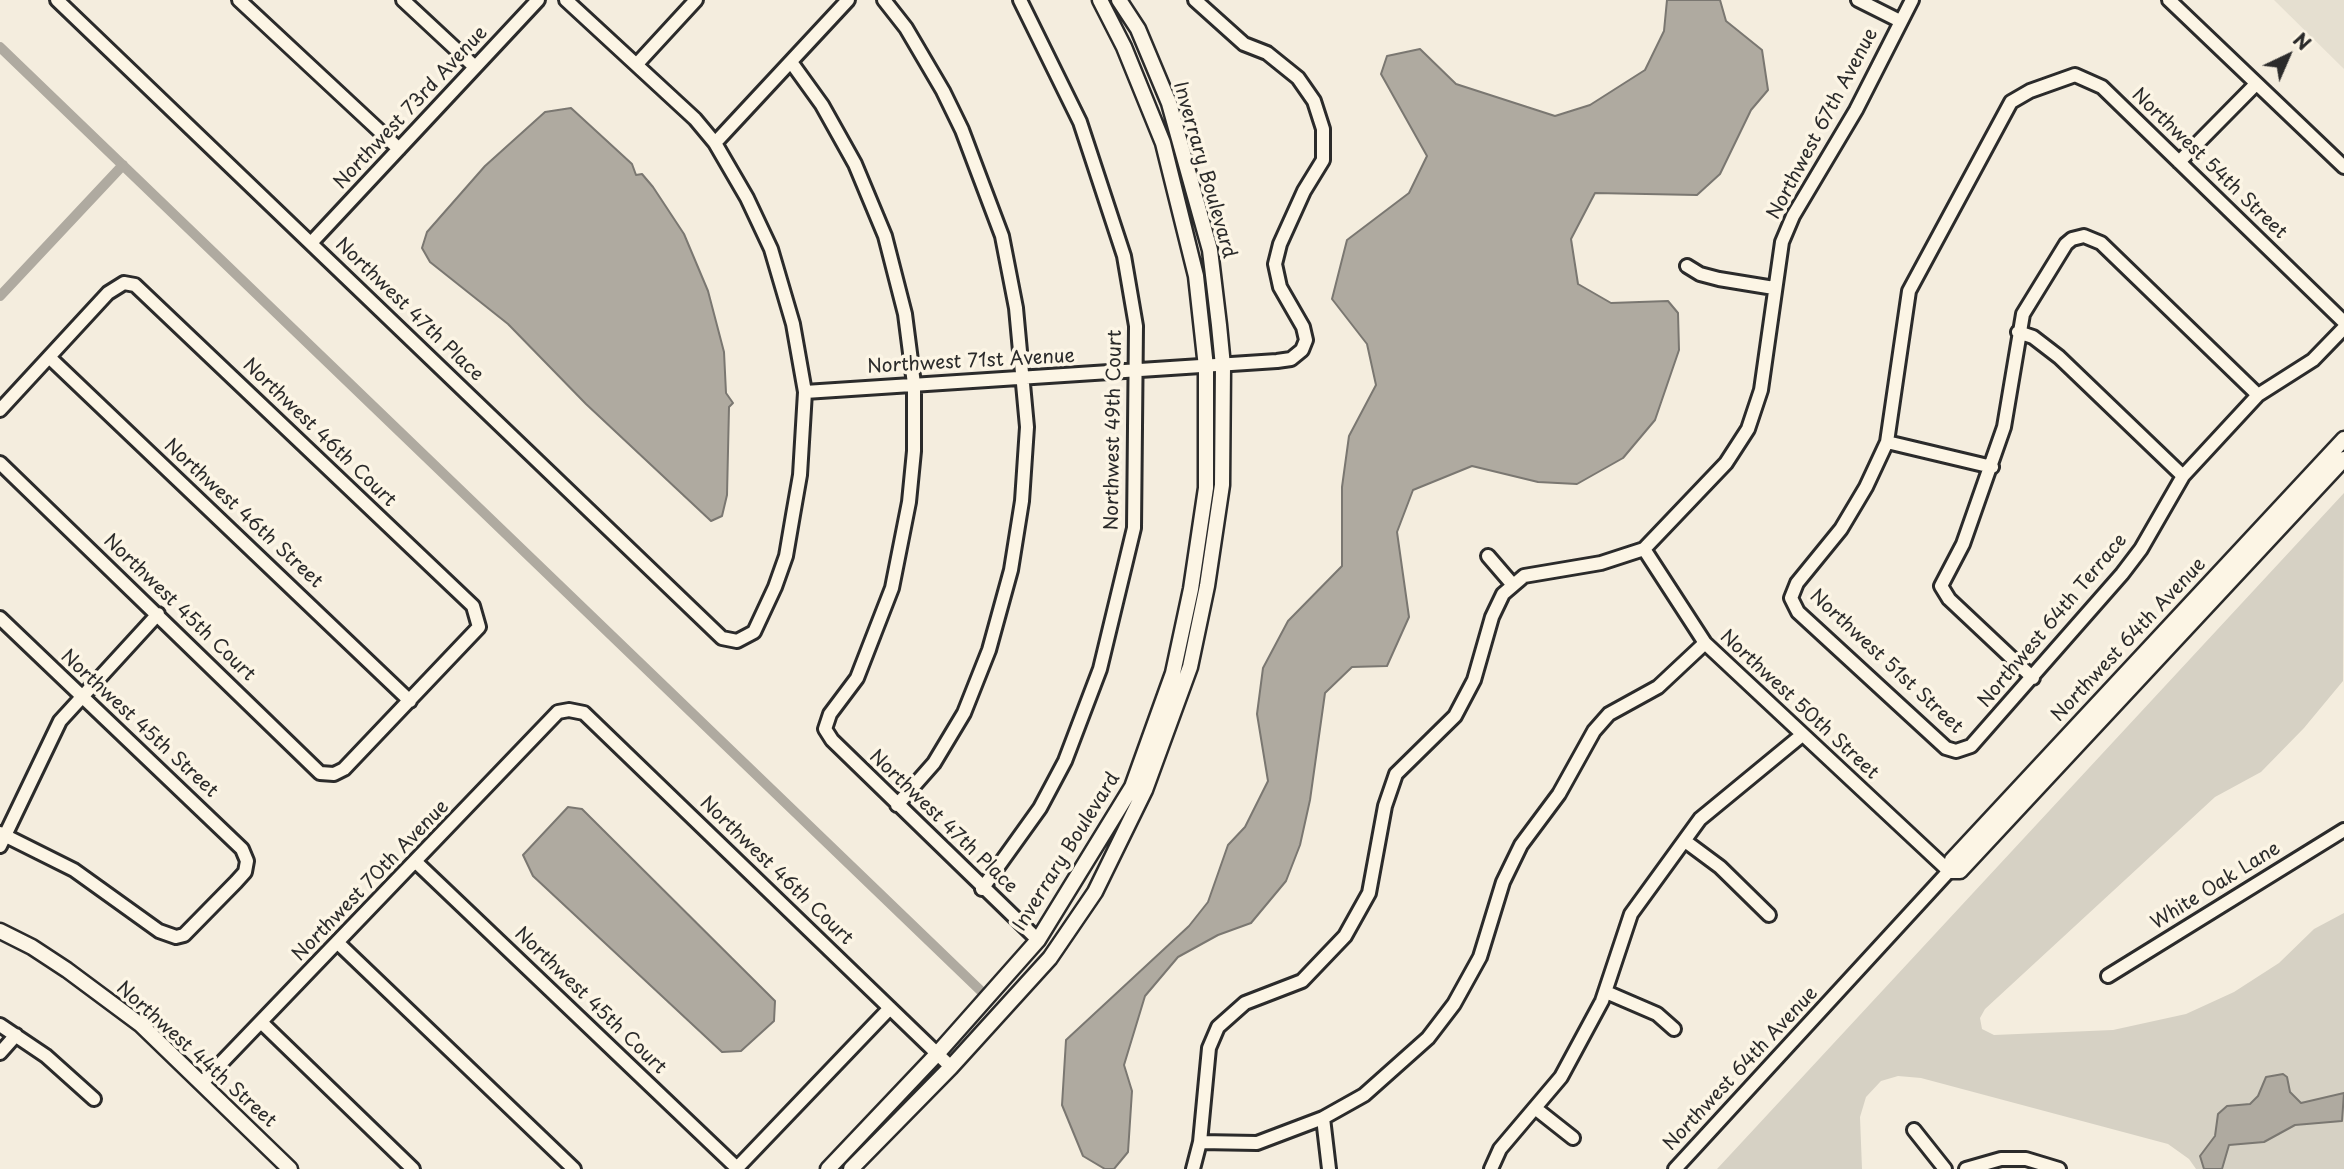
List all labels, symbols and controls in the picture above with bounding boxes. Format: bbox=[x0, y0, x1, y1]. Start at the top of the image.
north arrow bbox=[2253, 21, 2323, 91]
street label: Northwest 73rd Avenue bbox=[329, 22, 493, 194]
street label: Northwest 67th Avenue bbox=[1763, 25, 1883, 223]
text: N bbox=[2287, 26, 2318, 56]
street label: Inverrary Boulevard bbox=[1168, 79, 1240, 261]
street label: Northwest 54th Street bbox=[2127, 84, 2291, 244]
street label: Northwest 47th Place bbox=[330, 233, 488, 387]
street label: Northwest 49th Court bbox=[1101, 329, 1127, 531]
street label: Northwest 71st Avenue bbox=[867, 345, 1075, 379]
street label: Northwest 46th Court bbox=[238, 354, 400, 512]
street label: Northwest 46th Street bbox=[159, 435, 327, 593]
street label: Northwest 45th Court bbox=[98, 530, 260, 686]
street label: Northwest 64th Terrace bbox=[1974, 530, 2132, 712]
street label: Northwest 64th Avenue bbox=[2047, 553, 2211, 727]
street label: Northwest 51st Street bbox=[1805, 585, 1967, 739]
street label: Northwest 50th Street bbox=[1715, 626, 1883, 784]
street label: Northwest 45th Street bbox=[56, 645, 222, 803]
street label: Northwest 47th Place bbox=[864, 745, 1022, 899]
street label: Inverrary Boulevard bbox=[1009, 769, 1125, 935]
street label: Northwest 46th Court bbox=[695, 792, 857, 950]
street label: Northwest 70th Avenue bbox=[288, 796, 454, 966]
street label: White Oak Lane bbox=[2147, 837, 2285, 935]
street label: Northwest 45th Court bbox=[509, 923, 671, 1079]
street label: Northwest 44th Street bbox=[111, 977, 281, 1133]
street label: Northwest 64th Avenue bbox=[1659, 982, 1823, 1156]

